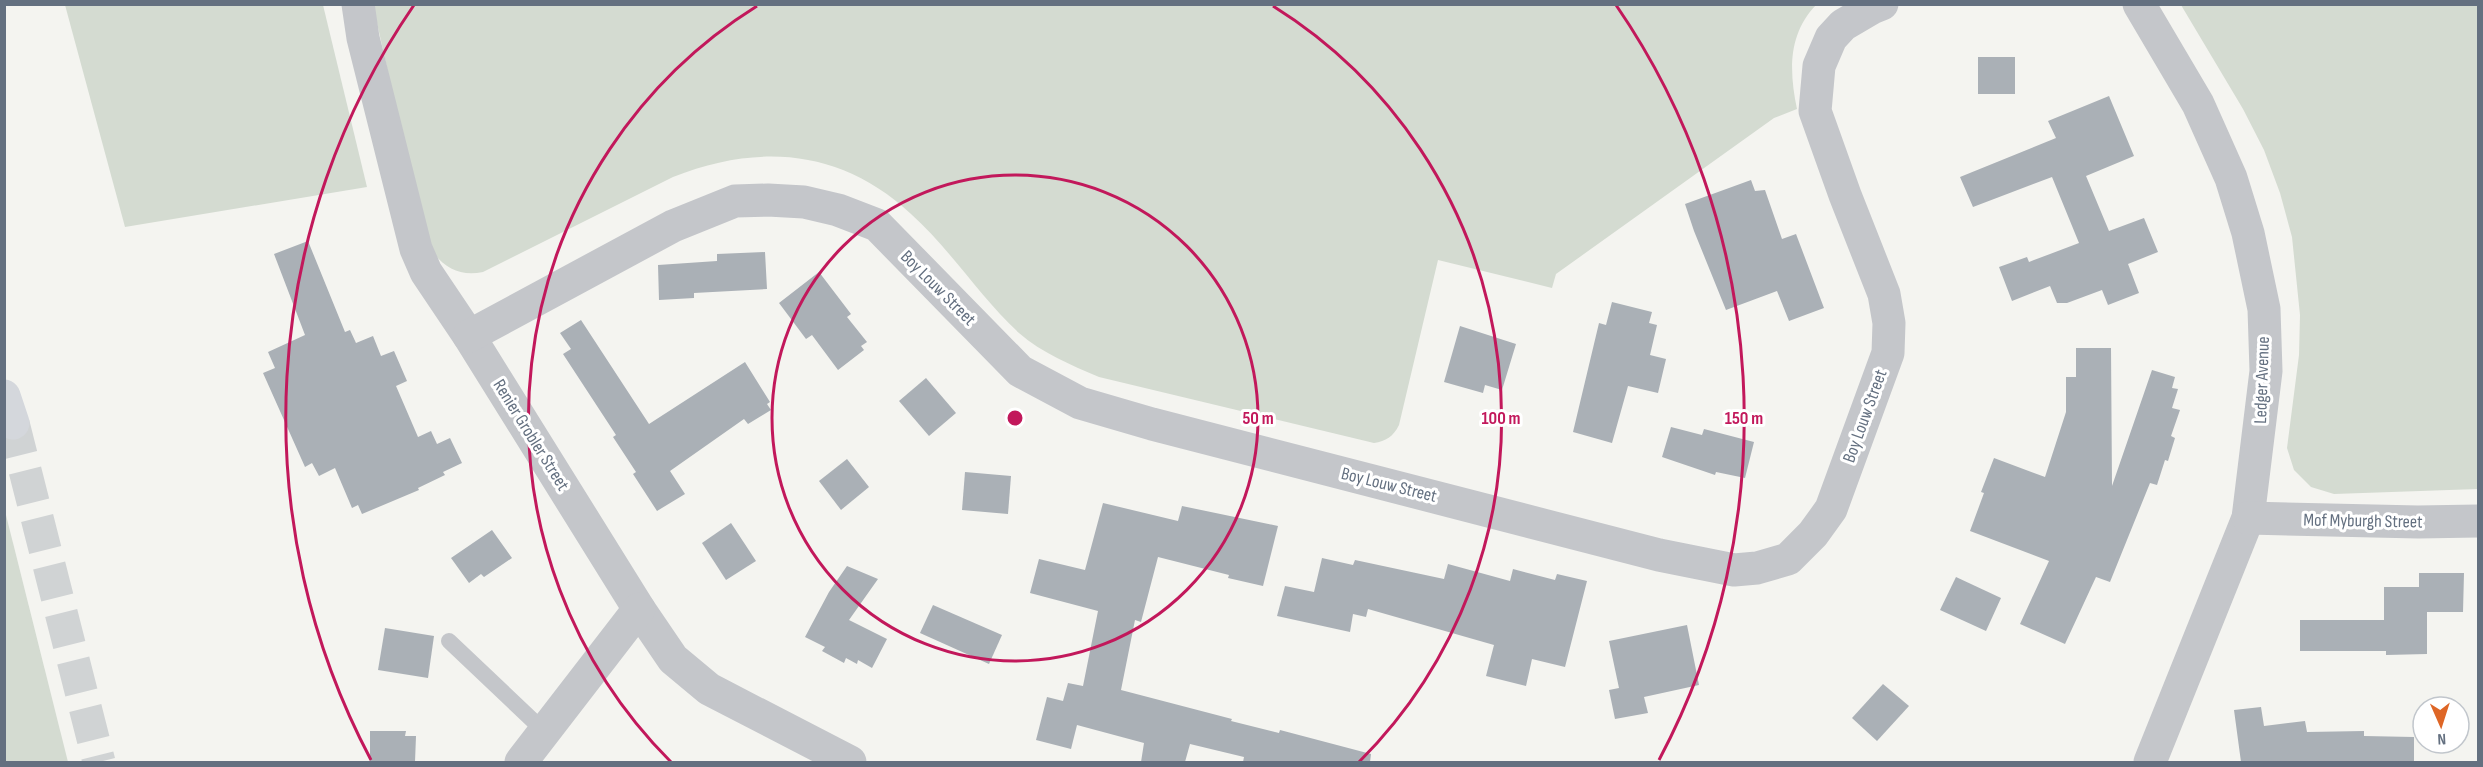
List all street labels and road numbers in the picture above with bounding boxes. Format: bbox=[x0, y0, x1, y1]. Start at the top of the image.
street label: Boy Louw Street bbox=[896, 246, 980, 330]
street label: Ledger Avenue bbox=[2250, 336, 2274, 424]
street label: Boy Louw Street bbox=[1838, 366, 1892, 465]
street label: Renier Grobler Street bbox=[488, 376, 574, 495]
street label: Boy Louw Street bbox=[1339, 463, 1439, 507]
street label: Mof Myburgh Street bbox=[2303, 509, 2423, 533]

